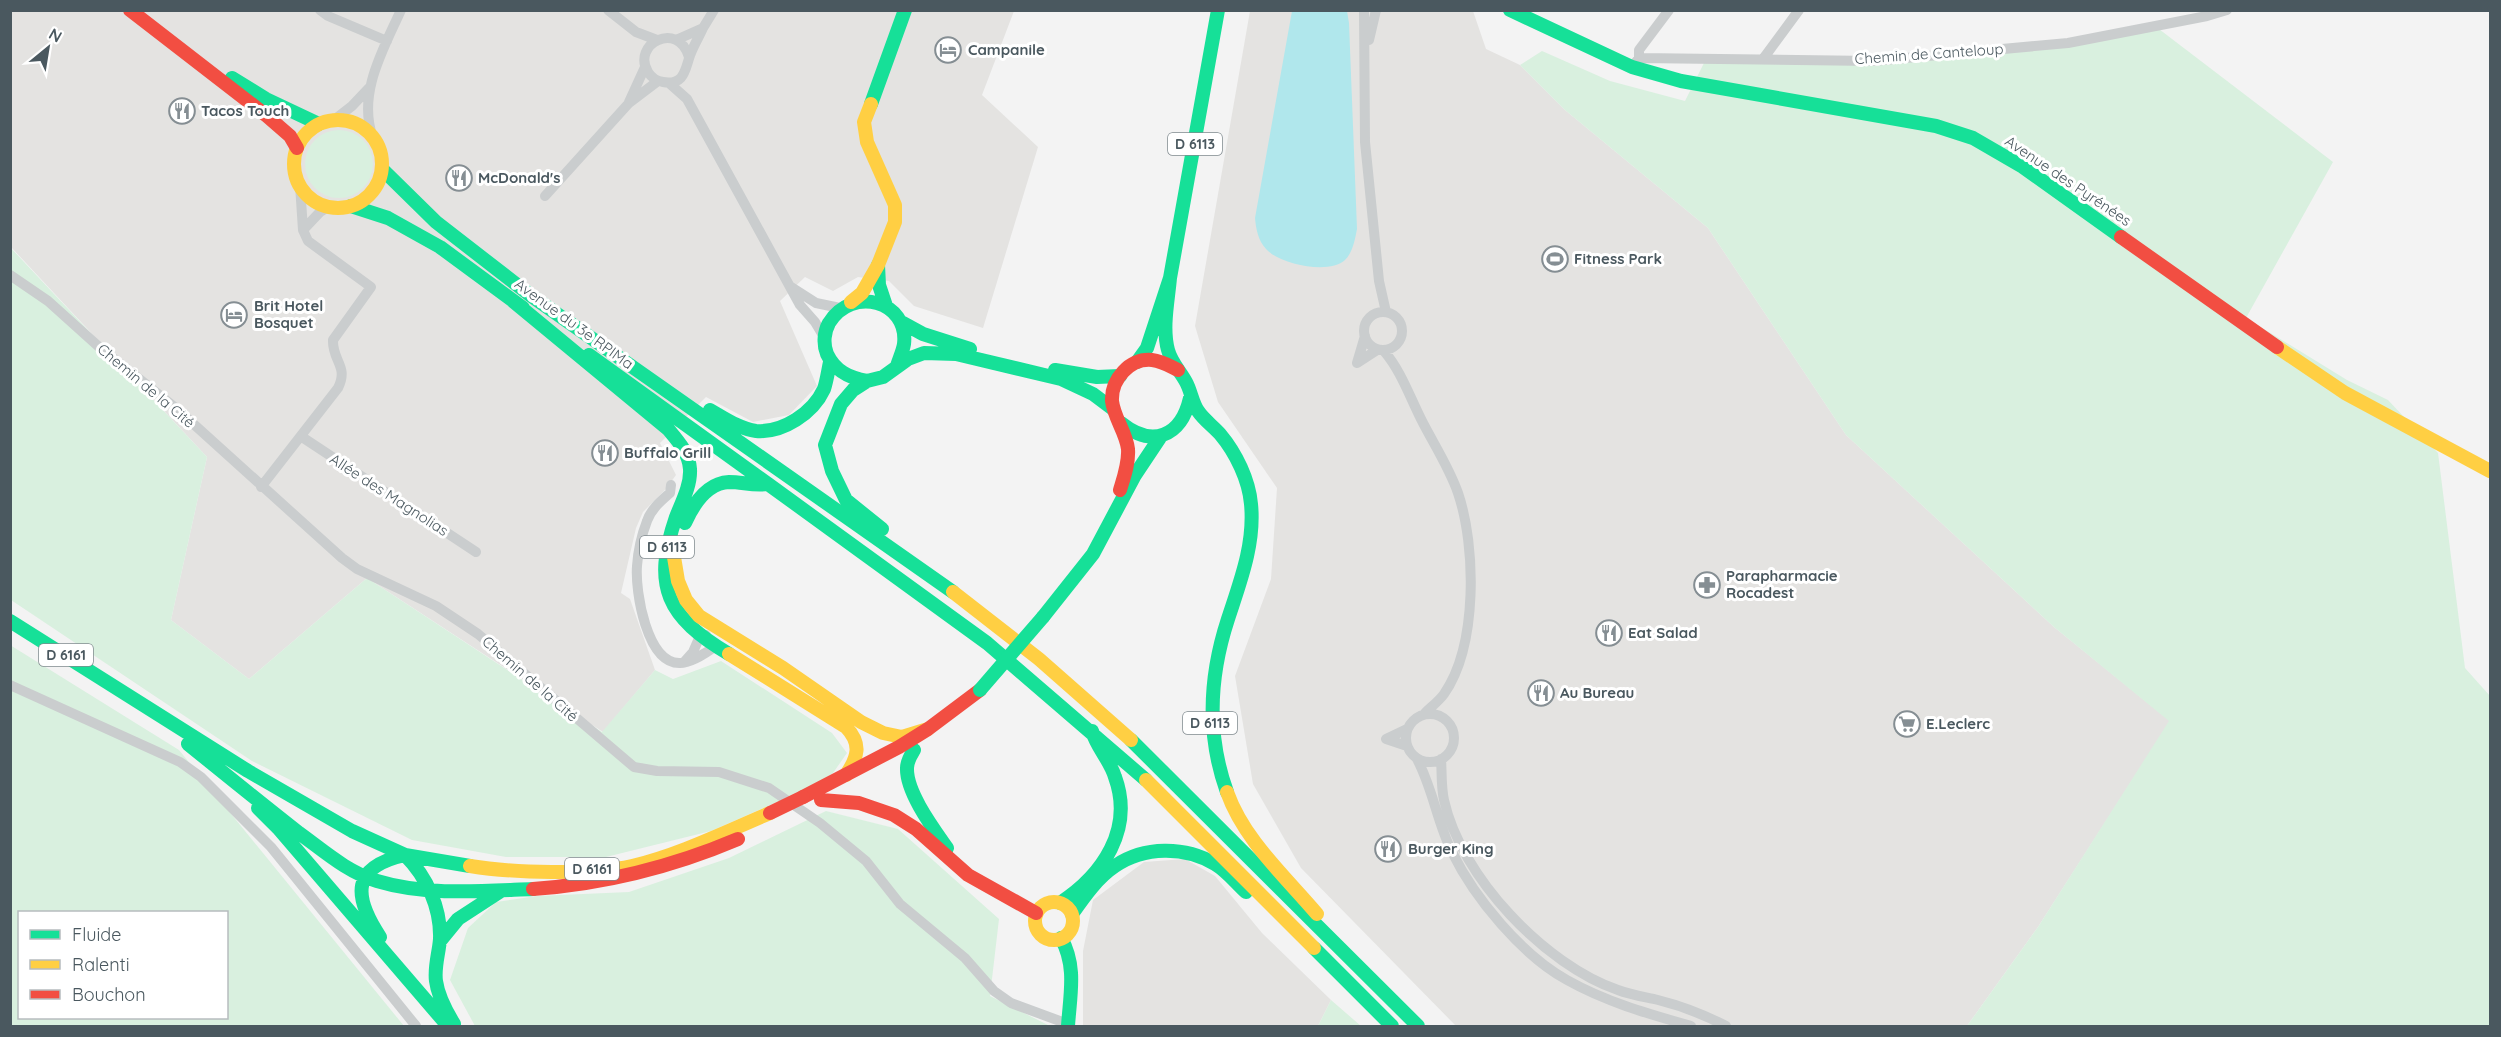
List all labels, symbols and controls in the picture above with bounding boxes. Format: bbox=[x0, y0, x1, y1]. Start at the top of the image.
north arrow bbox=[18, 18, 78, 78]
text: N bbox=[45, 23, 66, 47]
hotel icon: Campanile bbox=[933, 35, 963, 65]
street label: Chemin de Canteloup bbox=[1854, 39, 2004, 68]
place label: Campanile bbox=[968, 40, 1045, 59]
restaurant icon: Tacos Touch bbox=[167, 96, 197, 126]
place label: Tacos Touch bbox=[201, 101, 289, 120]
street label: Avenue des Pyrénées bbox=[2002, 131, 2135, 230]
road number: D 6113 bbox=[1168, 133, 1222, 155]
restaurant icon: McDonald's bbox=[444, 163, 474, 193]
place label: McDonald's bbox=[478, 168, 560, 187]
sports icon: Fitness Park bbox=[1540, 244, 1570, 274]
place label: Fitness Park bbox=[1574, 249, 1662, 268]
street label: Avenue du 3e RPIMa bbox=[511, 274, 637, 373]
place label: Brit Hotel Bosquet bbox=[254, 296, 323, 332]
hotel icon: Brit Hotel Bosquet bbox=[219, 300, 249, 330]
street label: Chemin de la Cité bbox=[94, 339, 199, 432]
restaurant icon: Buffalo Grill bbox=[590, 438, 620, 468]
place label: Buffalo Grill bbox=[624, 443, 711, 462]
street label: Allée des Magnolias bbox=[326, 449, 452, 540]
road number: D 6113 bbox=[640, 536, 694, 558]
place label: Parapharmacie Rocadest bbox=[1726, 566, 1838, 602]
pharmacy icon: Parapharmacie Rocadest bbox=[1692, 570, 1722, 600]
restaurant icon: Eat Salad bbox=[1594, 618, 1624, 648]
place label: Eat Salad bbox=[1628, 623, 1698, 642]
street label: Chemin de la Cité bbox=[478, 632, 582, 726]
road number: D 6161 bbox=[39, 644, 93, 666]
restaurant icon: Au Bureau bbox=[1526, 678, 1556, 708]
place label: Au Bureau bbox=[1560, 683, 1634, 702]
supermarket icon: E.Leclerc bbox=[1892, 709, 1922, 739]
road number: D 6113 bbox=[1183, 712, 1237, 734]
place label: E.Leclerc bbox=[1926, 714, 1990, 733]
restaurant icon: Burger King bbox=[1373, 834, 1403, 864]
place label: Burger King bbox=[1408, 839, 1494, 858]
road number: D 6161 bbox=[565, 858, 619, 880]
legend bbox=[18, 911, 228, 1019]
text: Fluide bbox=[72, 923, 121, 946]
text: Ralenti bbox=[72, 953, 130, 976]
text: Bouchon bbox=[72, 983, 146, 1006]

